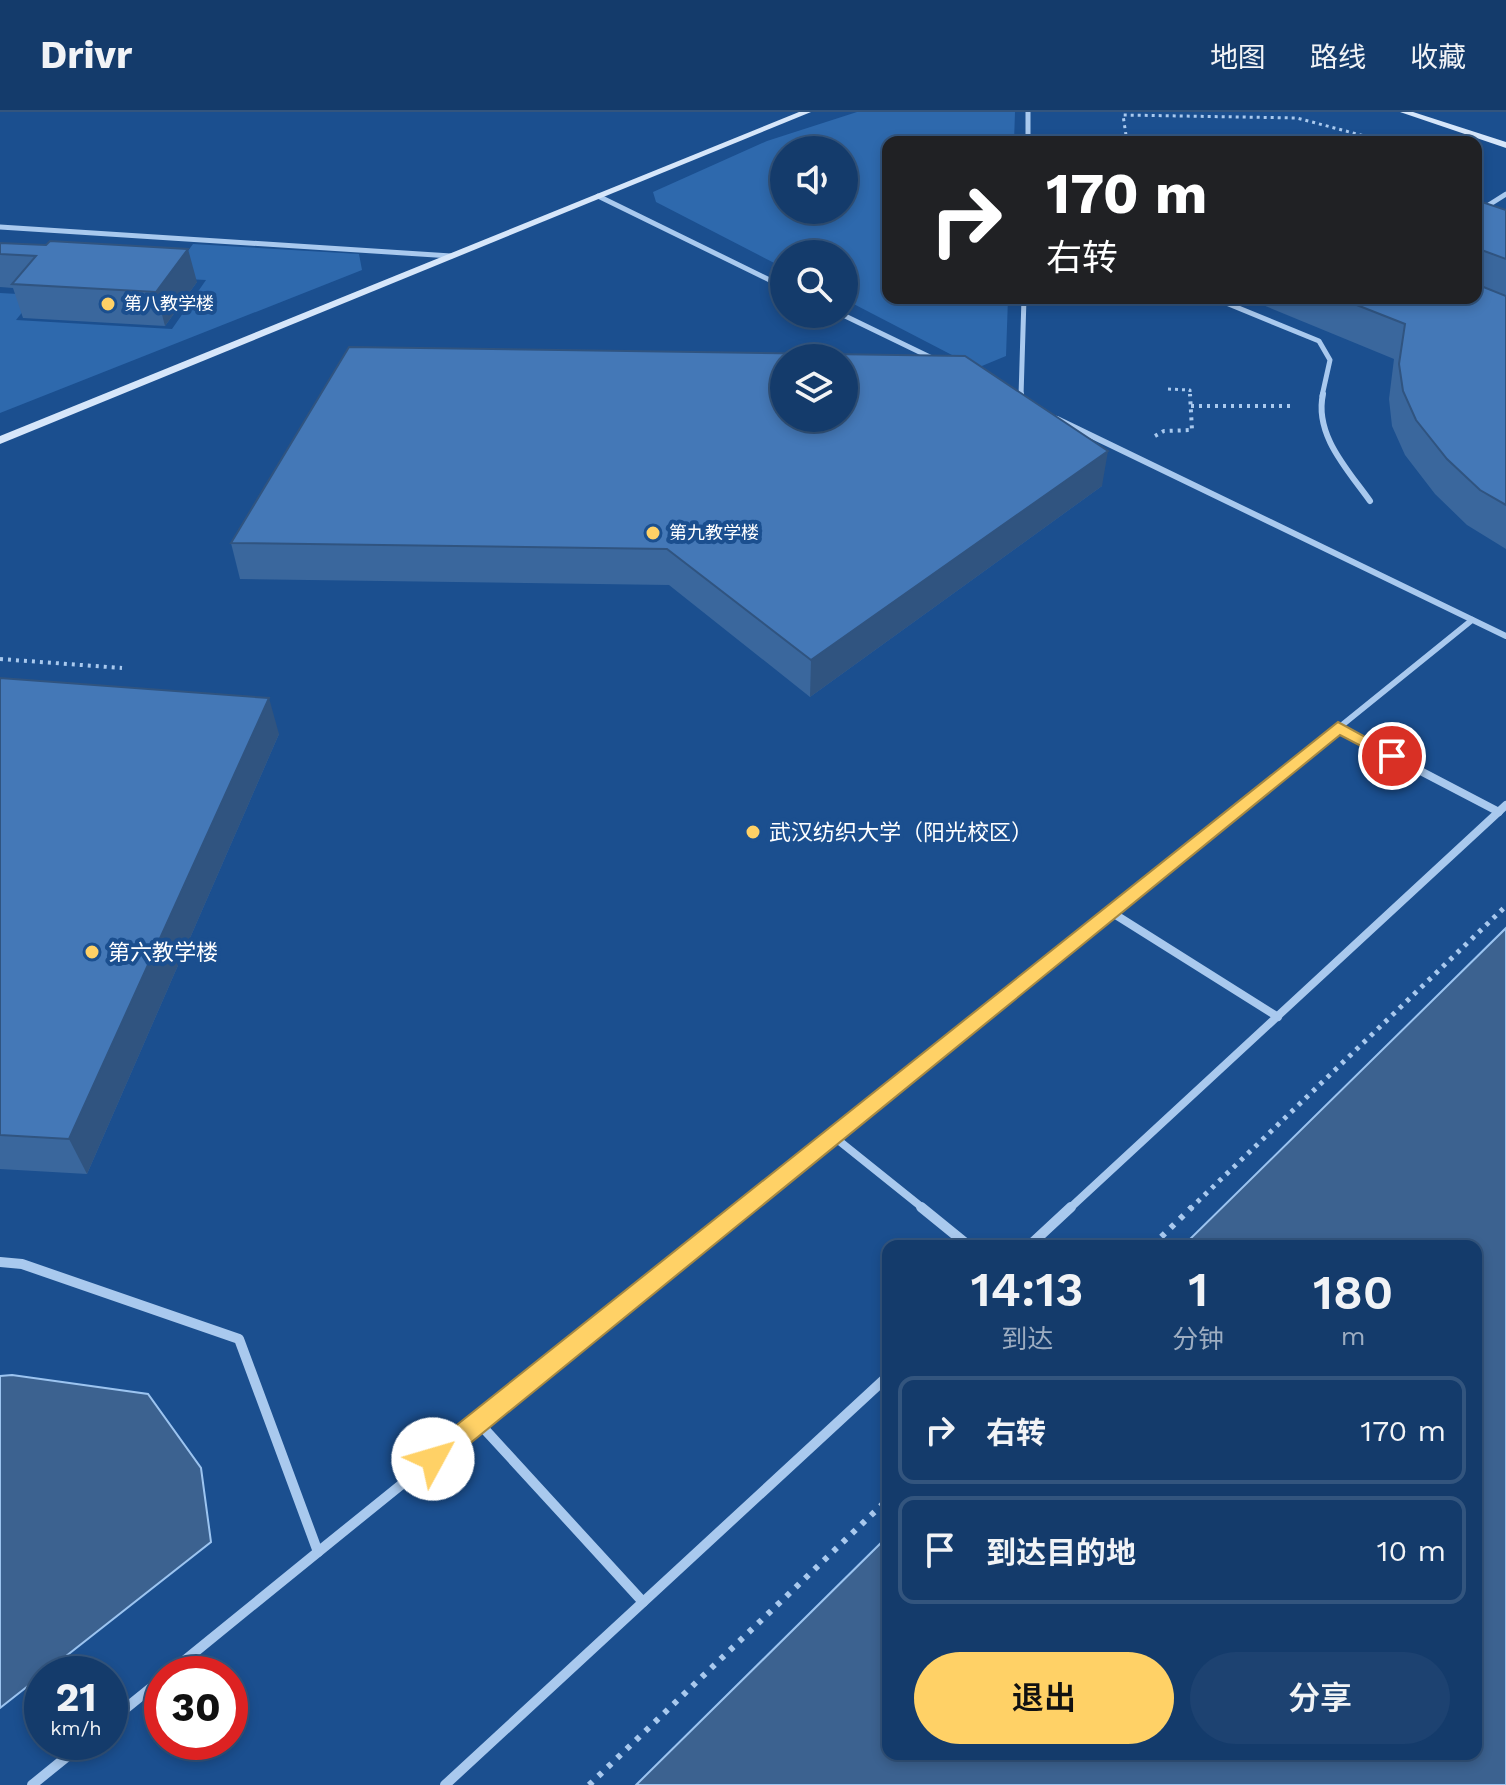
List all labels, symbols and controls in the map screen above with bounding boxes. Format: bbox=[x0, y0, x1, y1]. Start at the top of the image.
text: Drivr bbox=[40, 33, 132, 77]
text: 地图 bbox=[1210, 41, 1266, 74]
text: 路线 bbox=[1310, 41, 1366, 74]
text: 收藏 bbox=[1410, 41, 1466, 74]
map controls bbox=[770, 136, 858, 432]
button: sound bbox=[770, 136, 858, 224]
text: 170 m bbox=[1046, 161, 1208, 227]
icon: right bbox=[914, 168, 1018, 272]
text: 右转 bbox=[1046, 237, 1118, 279]
button: search bbox=[770, 240, 858, 328]
place label: 第八教学楼 bbox=[124, 293, 214, 314]
marker: 第八教学楼 bbox=[99, 295, 117, 313]
button: layers bbox=[770, 344, 858, 432]
place label: 第九教学楼 bbox=[669, 522, 759, 543]
marker: 第九教学楼 bbox=[644, 524, 662, 542]
pin bbox=[1358, 722, 1426, 790]
icon: arrive bbox=[1370, 734, 1414, 778]
place label: 武汉纺织大学（阳光校区） bbox=[769, 820, 1033, 845]
marker: 武汉纺织大学（阳光校区） bbox=[744, 823, 762, 841]
place label: 第六教学楼 bbox=[108, 940, 218, 965]
marker: 第六教学楼 bbox=[83, 943, 101, 961]
text: 14:13 bbox=[971, 1261, 1084, 1318]
text: 1 bbox=[1188, 1261, 1208, 1318]
text: 180 bbox=[1313, 1264, 1393, 1321]
text: m bbox=[1341, 1321, 1366, 1351]
text: 到达 bbox=[1001, 1324, 1053, 1354]
text: 分钟 bbox=[1172, 1324, 1224, 1354]
icon: right bbox=[918, 1408, 962, 1452]
text: 170 m bbox=[1361, 1413, 1446, 1448]
text: 右转 bbox=[986, 1415, 1046, 1450]
position arrow bbox=[391, 1417, 475, 1501]
icon: arrive bbox=[918, 1528, 962, 1572]
text: 10 m bbox=[1377, 1533, 1446, 1568]
text: 到达目的地 bbox=[986, 1535, 1136, 1570]
button: 退出 bbox=[914, 1652, 1174, 1744]
button: 分享 bbox=[1190, 1652, 1450, 1744]
speed limit sign: 30 bbox=[144, 1656, 248, 1760]
text: 21 bbox=[55, 1674, 97, 1721]
text: km/h bbox=[50, 1716, 102, 1740]

